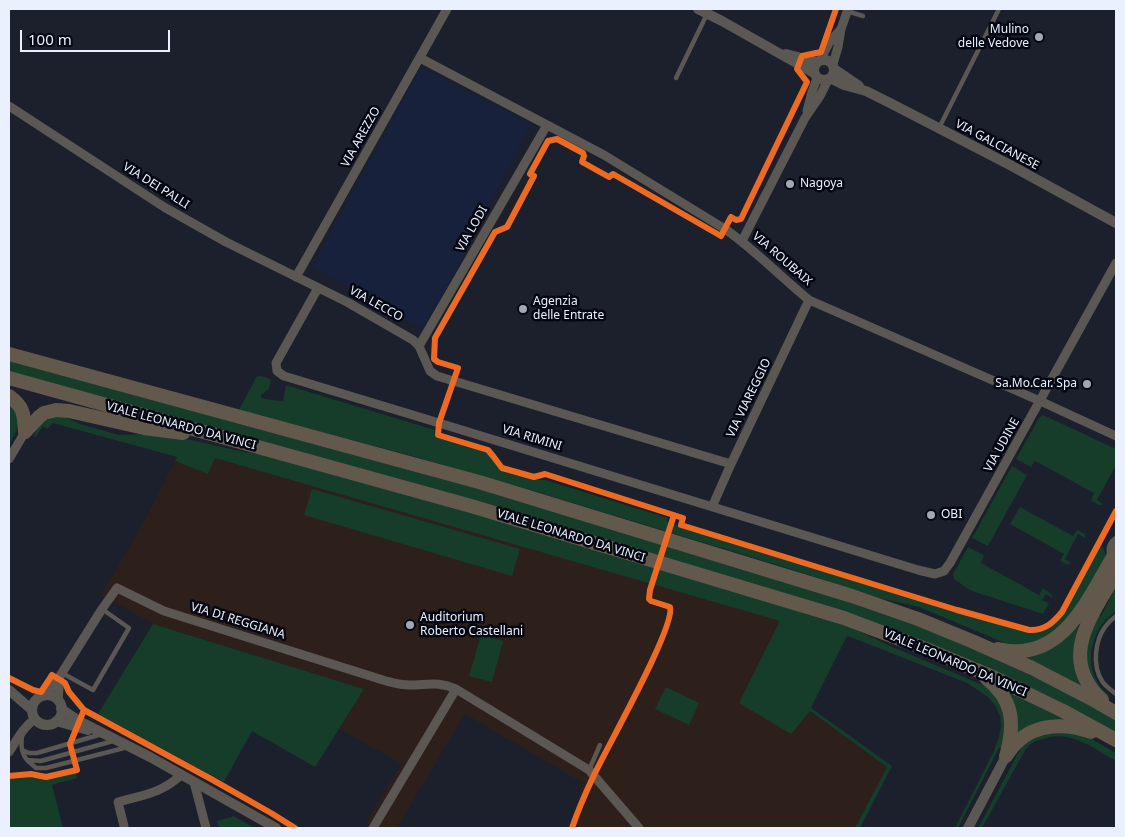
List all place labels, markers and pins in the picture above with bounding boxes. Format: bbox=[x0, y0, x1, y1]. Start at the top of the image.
place label: Mulino delle Vedove bbox=[958, 23, 1029, 51]
marker: Mulino delle Vedove bbox=[1033, 31, 1045, 43]
place label: Nagoya bbox=[800, 177, 843, 191]
marker: Nagoya bbox=[784, 178, 796, 190]
place label: Agenzia delle Entrate bbox=[533, 295, 604, 323]
marker: Agenzia delle Entrate bbox=[517, 303, 529, 315]
place label: Sa.Mo.Car. Spa bbox=[995, 377, 1077, 391]
marker: Sa.Mo.Car. Spa bbox=[1081, 378, 1093, 390]
place label: OBI bbox=[941, 508, 962, 522]
marker: OBI bbox=[925, 509, 937, 521]
place label: Auditorium Roberto Castellani bbox=[420, 611, 523, 639]
marker: Auditorium Roberto Castellani bbox=[404, 619, 416, 631]

